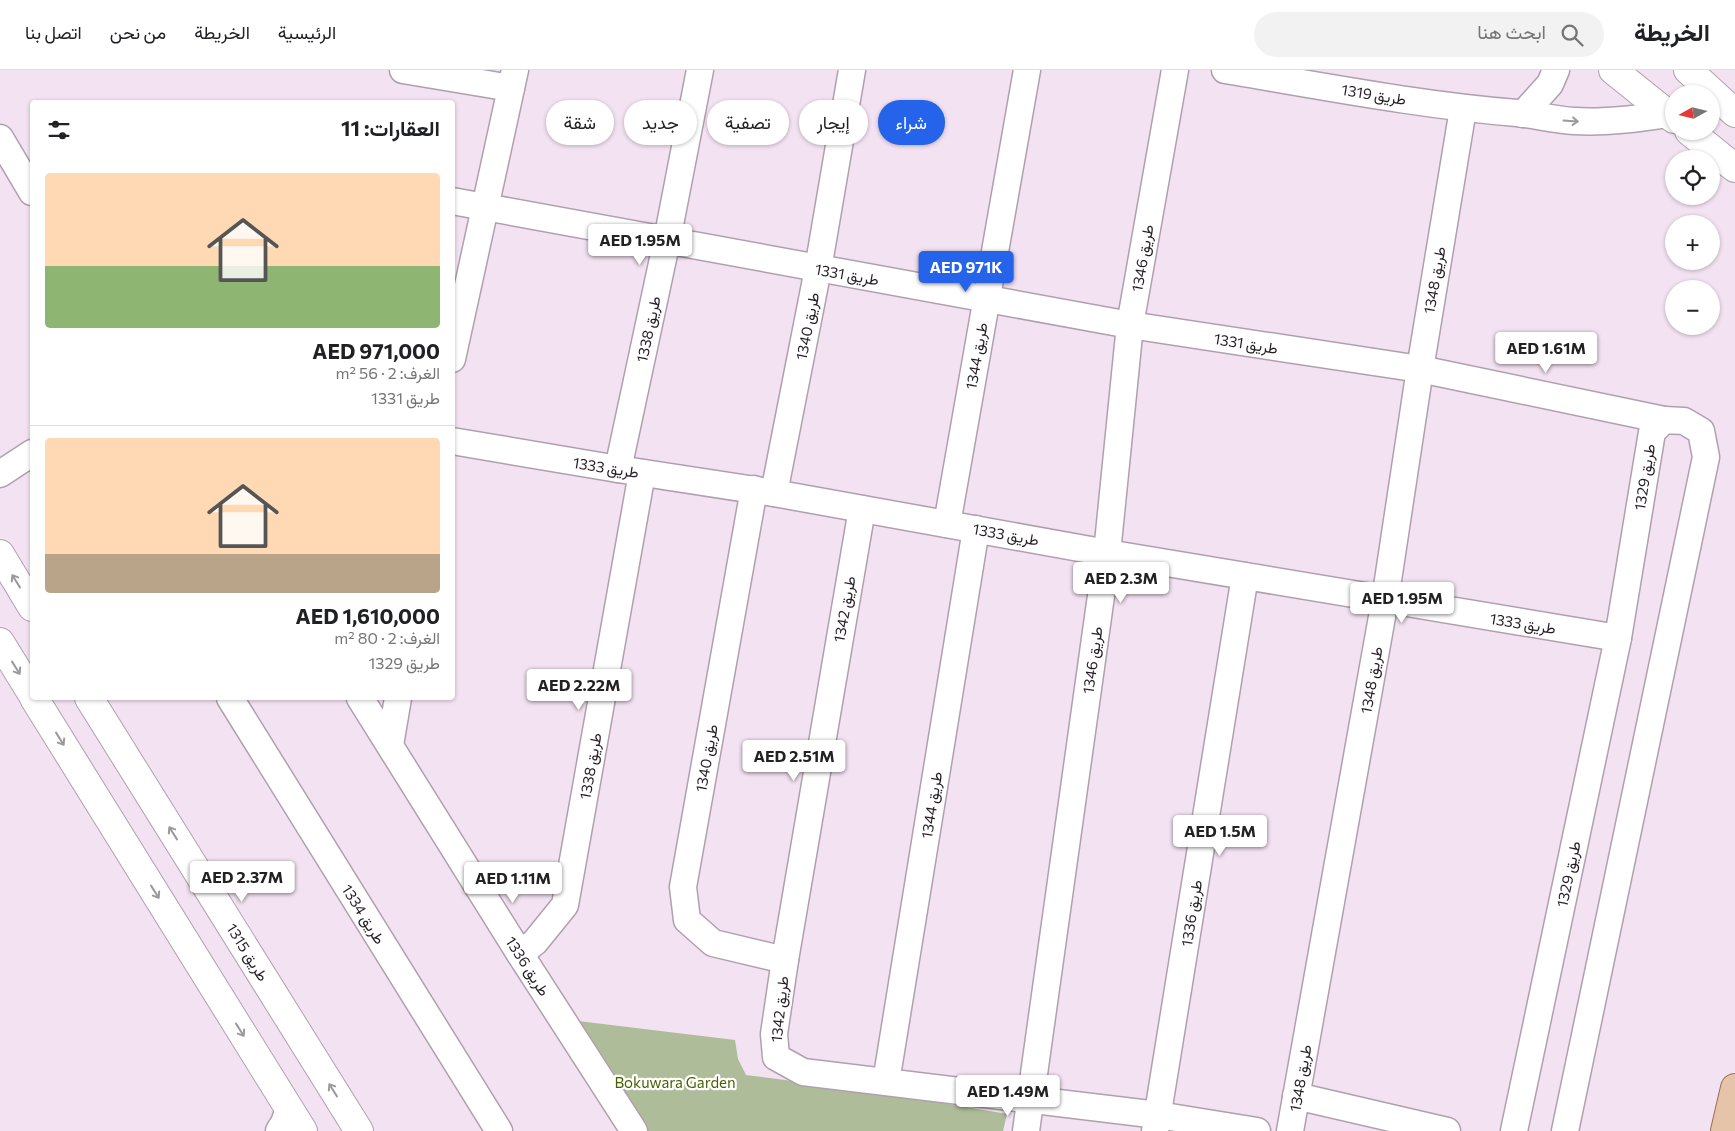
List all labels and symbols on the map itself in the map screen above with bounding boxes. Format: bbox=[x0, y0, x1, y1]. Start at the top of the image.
street label: طريق 1319 bbox=[1340, 80, 1408, 110]
north arrow bbox=[1665, 85, 1720, 140]
one-way arrow bbox=[1563, 116, 1579, 125]
street label: طريق 1346 bbox=[1127, 223, 1159, 293]
pin: AED 1.95M bbox=[583, 224, 697, 266]
street label: طريق 1348 bbox=[1419, 245, 1451, 315]
pin: AED 971K bbox=[914, 250, 1018, 293]
street label: طريق 1331 bbox=[813, 260, 881, 290]
street label: طريق 1340 bbox=[792, 290, 824, 362]
street label: طريق 1338 bbox=[632, 294, 666, 364]
street label: طريق 1344 bbox=[961, 321, 993, 391]
street label: طريق 1331 bbox=[1212, 329, 1280, 359]
pin: AED 1.61M bbox=[1489, 332, 1603, 374]
street label: طريق 1329 bbox=[1630, 442, 1660, 512]
street label: طريق 1333 bbox=[571, 453, 641, 483]
street label: طريق 1333 bbox=[971, 519, 1041, 551]
pin: AED 2.3M bbox=[1069, 562, 1173, 604]
one-way arrow bbox=[11, 574, 21, 588]
street label: طريق 1342 bbox=[829, 574, 861, 644]
pin: AED 1.95M bbox=[1345, 582, 1459, 624]
street label: طريق 1333 bbox=[1488, 609, 1558, 639]
street label: طريق 1346 bbox=[1078, 625, 1108, 695]
street label: طريق 1348 bbox=[1356, 645, 1388, 715]
one-way arrow bbox=[12, 661, 22, 675]
pin: AED 2.22M bbox=[522, 668, 636, 711]
street label: طريق 1340 bbox=[691, 723, 723, 794]
street label: طريق 1338 bbox=[575, 731, 607, 801]
one-way arrow bbox=[55, 732, 66, 746]
pin: AED 2.51M bbox=[737, 740, 851, 782]
street label: طريق 1344 bbox=[917, 770, 947, 840]
pin: AED 1.5M bbox=[1168, 814, 1272, 857]
one-way arrow bbox=[168, 826, 178, 840]
street label: طريق 1329 bbox=[1552, 839, 1586, 909]
pin: AED 2.37M bbox=[185, 860, 299, 903]
pin: AED 1.11M bbox=[456, 862, 570, 904]
street label: طريق 1336 bbox=[1177, 878, 1207, 948]
street label: طريق 1334 bbox=[337, 881, 390, 949]
one-way arrow bbox=[149, 885, 160, 899]
street label: طريق 1315 bbox=[222, 920, 273, 985]
street label: طريق 1336 bbox=[500, 933, 554, 1000]
street label: طريق 1342 bbox=[767, 975, 793, 1043]
one-way arrow bbox=[236, 1023, 246, 1037]
street label: طريق 1348 bbox=[1285, 1043, 1317, 1113]
park label: Bokuwara Garden bbox=[614, 1073, 736, 1091]
pin: AED 1.49M bbox=[951, 1074, 1065, 1117]
one-way arrow bbox=[328, 1083, 338, 1097]

